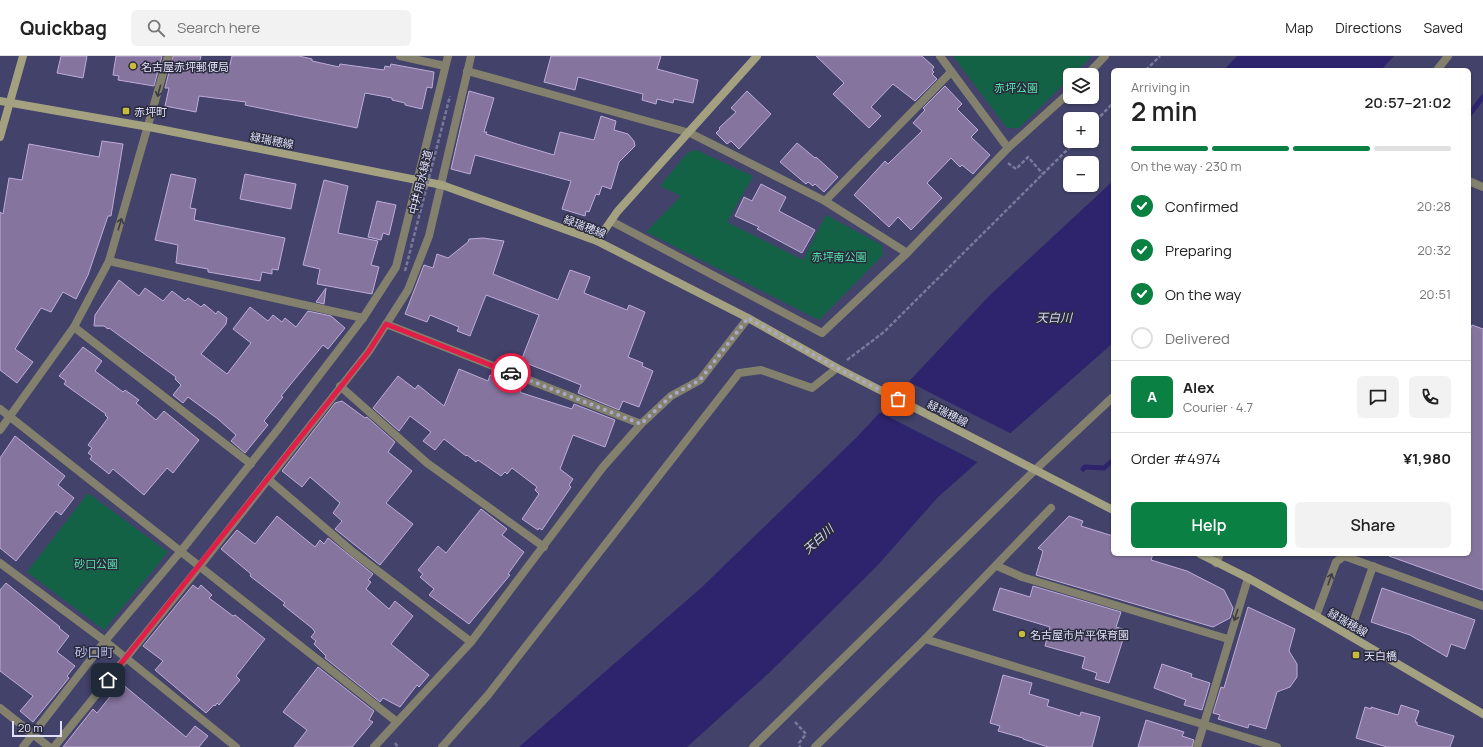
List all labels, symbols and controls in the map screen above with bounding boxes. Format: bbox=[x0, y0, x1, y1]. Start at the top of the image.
search box bbox=[131, 10, 411, 46]
text: Quickbag bbox=[20, 15, 107, 41]
icon: search bbox=[145, 17, 167, 39]
text: Search here bbox=[177, 17, 260, 38]
text: Map bbox=[1285, 18, 1313, 37]
text: Directions bbox=[1335, 18, 1402, 37]
text: Saved bbox=[1424, 18, 1463, 37]
place label: 名古屋赤坪郵便局 bbox=[141, 59, 229, 74]
marker: 名古屋赤坪郵便局 bbox=[128, 61, 138, 71]
map controls bbox=[1063, 68, 1099, 192]
button: layers bbox=[1063, 68, 1099, 104]
text: Arriving in bbox=[1131, 78, 1190, 96]
park label: 赤坪公園 bbox=[994, 80, 1038, 95]
one-way arrow bbox=[154, 85, 162, 98]
text: 20:57–21:02 bbox=[1365, 92, 1451, 113]
text: 2 min bbox=[1131, 93, 1197, 129]
place label: 赤坪町 bbox=[134, 104, 167, 119]
marker: 赤坪町 bbox=[121, 106, 131, 116]
button: + bbox=[1063, 112, 1099, 148]
street label: 緑瑞穂線 bbox=[249, 128, 295, 152]
street label: 中井用水緑道 bbox=[405, 148, 435, 216]
button: − bbox=[1063, 156, 1099, 192]
text: On the way · 230 m bbox=[1131, 157, 1241, 175]
icon: check bbox=[1131, 195, 1153, 217]
text: Confirmed bbox=[1165, 196, 1238, 217]
text: 20:28 bbox=[1417, 197, 1451, 215]
street label: 緑瑞穂線 bbox=[562, 211, 608, 241]
one-way arrow bbox=[117, 217, 124, 230]
icon: check bbox=[1131, 239, 1153, 261]
text: Preparing bbox=[1165, 240, 1232, 261]
text: 20:32 bbox=[1417, 241, 1451, 259]
park label: 赤坪南公園 bbox=[812, 249, 867, 264]
icon: check bbox=[1131, 283, 1153, 305]
text: On the way bbox=[1165, 284, 1241, 305]
text: 20:51 bbox=[1419, 285, 1451, 303]
water label: 天白川 bbox=[1036, 309, 1074, 326]
text: Delivered bbox=[1165, 328, 1230, 349]
courier bbox=[491, 353, 531, 393]
icon: car bbox=[500, 362, 522, 384]
button: chat bbox=[1357, 376, 1399, 418]
button: phone bbox=[1409, 376, 1451, 418]
text: Alex bbox=[1183, 377, 1214, 398]
pin bbox=[881, 382, 915, 416]
text: A bbox=[1147, 386, 1157, 407]
icon: bag bbox=[887, 388, 909, 410]
street label: 緑瑞穂線 bbox=[925, 396, 971, 430]
text: Courier · 4.7 bbox=[1183, 398, 1253, 416]
text: Order #4974 bbox=[1131, 448, 1221, 469]
text: ¥1,980 bbox=[1403, 448, 1451, 469]
button: Help bbox=[1131, 502, 1287, 548]
button: Share bbox=[1295, 502, 1451, 548]
water label: 天白川 bbox=[799, 519, 839, 557]
park label: 砂口公園 bbox=[74, 556, 118, 571]
one-way arrow bbox=[1326, 574, 1334, 586]
street label: 緑瑞穂線 bbox=[1325, 605, 1371, 639]
one-way arrow bbox=[1232, 609, 1239, 622]
place label: 名古屋市片平保育園 bbox=[1030, 627, 1129, 642]
marker: 名古屋市片平保育園 bbox=[1017, 629, 1027, 639]
district label: 砂口町 bbox=[74, 643, 114, 661]
place label: 天白橋 bbox=[1364, 648, 1397, 663]
marker: 天白橋 bbox=[1351, 650, 1361, 660]
pin bbox=[91, 663, 125, 697]
icon: home bbox=[97, 669, 119, 691]
scale bar bbox=[12, 719, 62, 738]
text: 20 m bbox=[18, 720, 43, 735]

